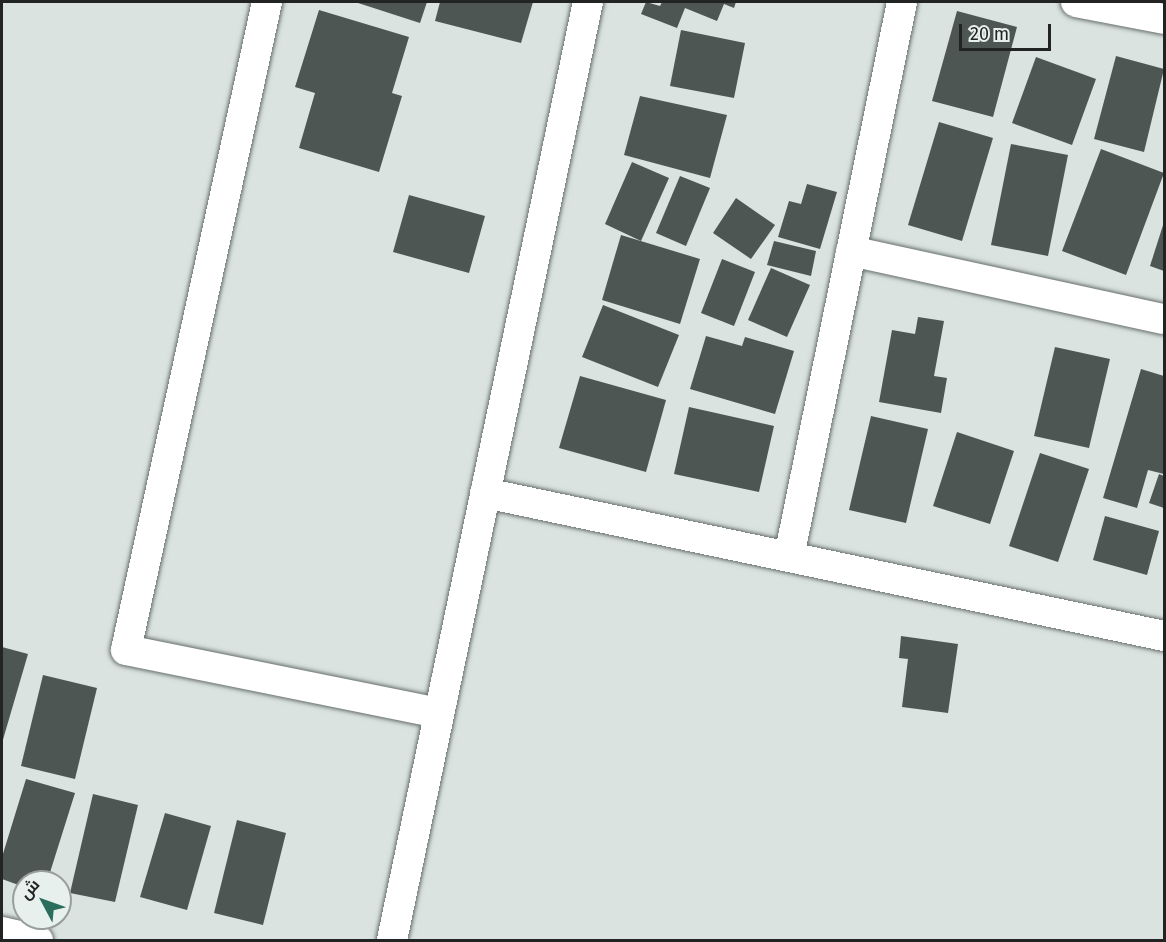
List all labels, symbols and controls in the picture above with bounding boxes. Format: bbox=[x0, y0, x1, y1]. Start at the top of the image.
scale bar bbox=[962, 12, 1054, 50]
text: 20 m bbox=[970, 23, 1009, 45]
north arrow bbox=[12, 870, 72, 930]
text: ش bbox=[16, 875, 43, 903]

